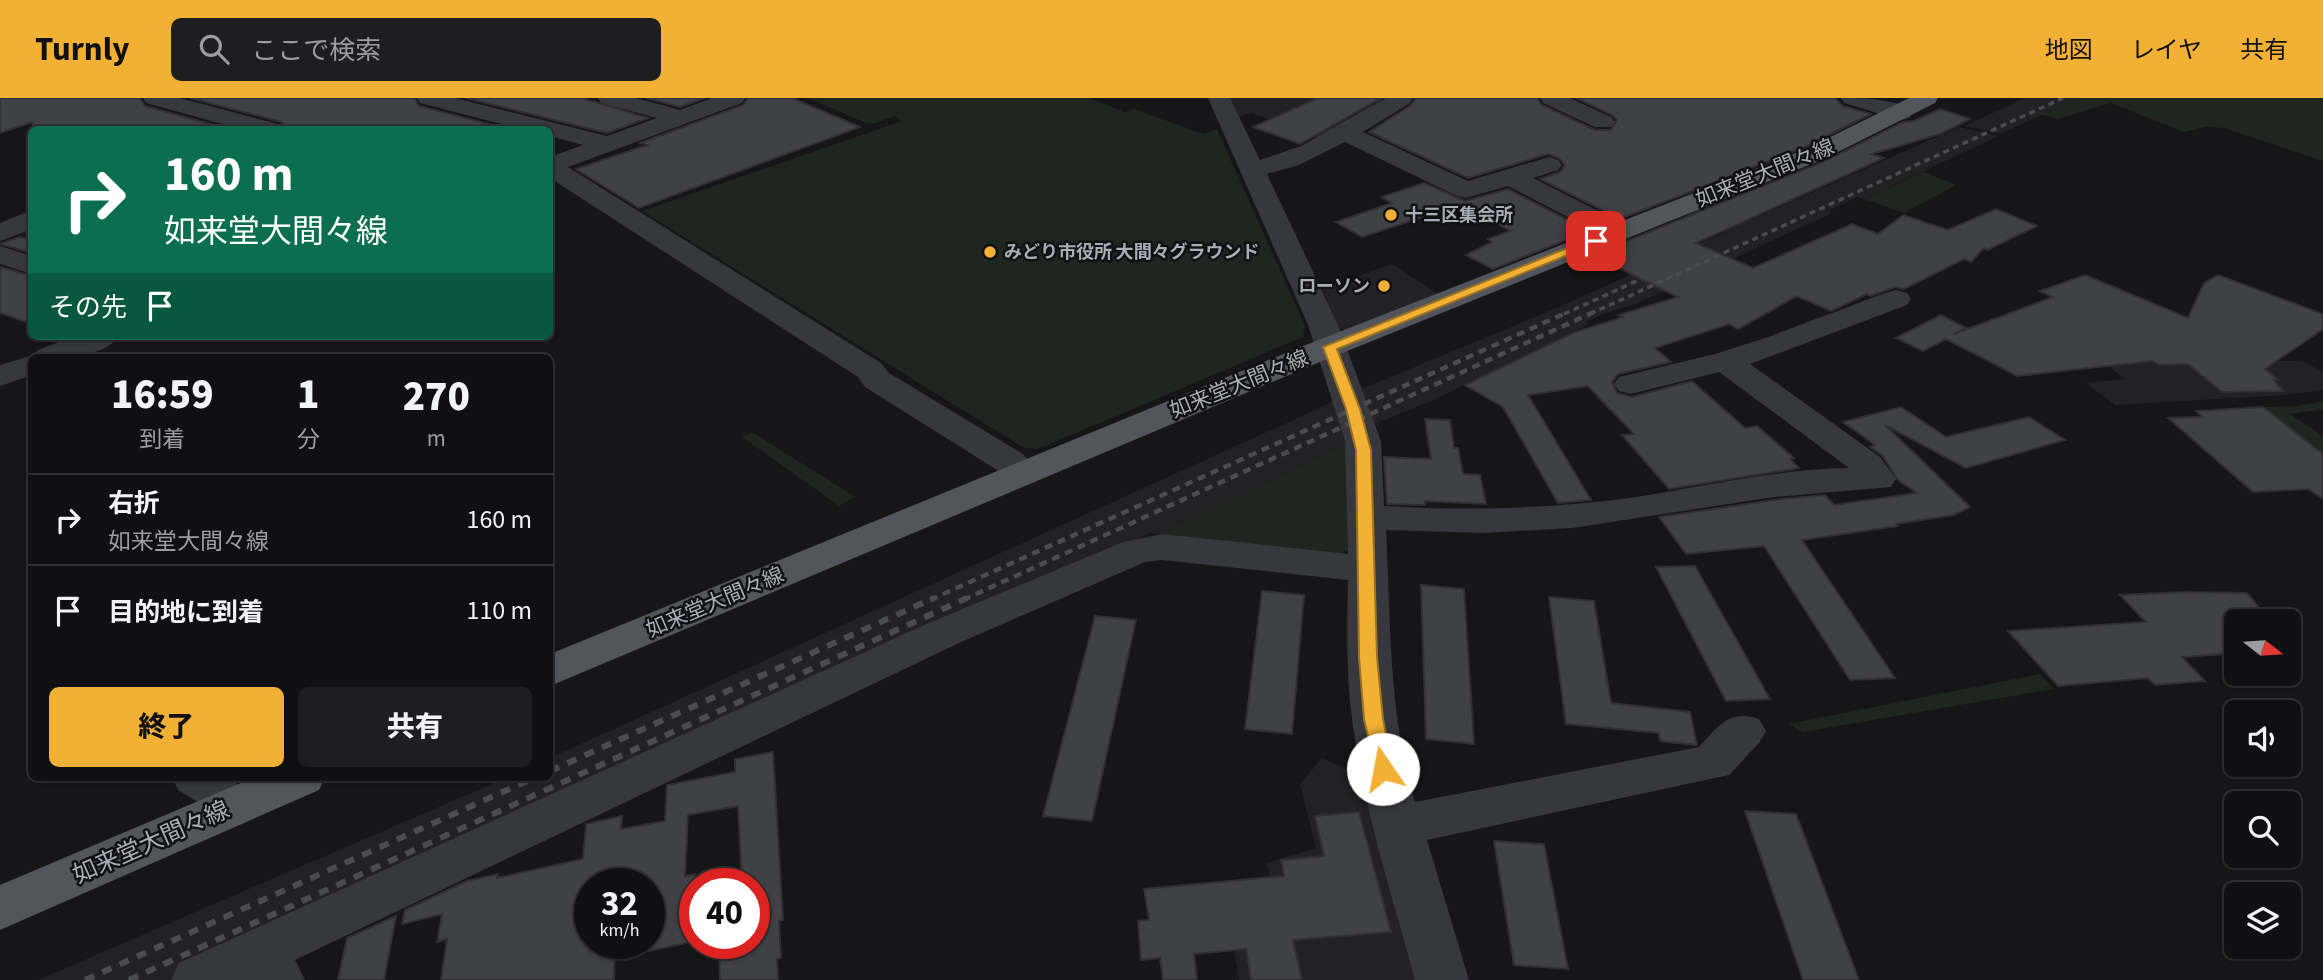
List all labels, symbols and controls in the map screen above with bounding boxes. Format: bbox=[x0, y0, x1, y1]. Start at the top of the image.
search box bbox=[171, 18, 661, 81]
text: Turnly bbox=[35, 26, 129, 73]
icon: search bbox=[195, 30, 233, 68]
text: ここで検索 bbox=[251, 32, 381, 69]
text: 地図 bbox=[2045, 33, 2093, 68]
text: レイヤ bbox=[2131, 33, 2202, 68]
text: 共有 bbox=[2240, 33, 2288, 68]
street label: 如来堂大間々線 bbox=[1691, 132, 1839, 214]
text: 160 m bbox=[164, 140, 293, 210]
icon: right bbox=[49, 154, 140, 245]
place label: 十三区集会所 bbox=[1405, 203, 1513, 228]
marker: 十三区集会所 bbox=[1383, 207, 1399, 223]
text: 如来堂大間々線 bbox=[164, 209, 388, 255]
pin bbox=[1566, 211, 1626, 271]
icon: arrive bbox=[1577, 222, 1615, 260]
place label: みどり市役所 大間々グラウンド bbox=[1004, 240, 1260, 265]
marker: みどり市役所 大間々グラウンド bbox=[982, 244, 998, 260]
place label: ローソン bbox=[1298, 274, 1370, 299]
marker: ローソン bbox=[1376, 278, 1392, 294]
icon: arrive bbox=[141, 287, 179, 325]
text: その先 bbox=[49, 289, 127, 326]
street label: 如来堂大間々線 bbox=[1165, 343, 1313, 425]
text: 16:59 bbox=[111, 365, 214, 425]
text: 1 bbox=[297, 365, 319, 425]
text: 270 bbox=[403, 367, 470, 427]
text: m bbox=[427, 422, 446, 455]
text: 到着 bbox=[139, 423, 185, 456]
text: 分 bbox=[297, 423, 320, 456]
text: 右折 bbox=[108, 485, 160, 522]
icon: right bbox=[49, 501, 87, 539]
text: 160 m bbox=[466, 501, 532, 538]
text: 如来堂大間々線 bbox=[108, 525, 269, 558]
street label: 如来堂大間々線 bbox=[641, 559, 789, 645]
icon: arrive bbox=[49, 592, 87, 630]
text: 110 m bbox=[466, 592, 532, 629]
text: 目的地に到着 bbox=[108, 594, 264, 631]
north arrow bbox=[2224, 609, 2301, 686]
map controls bbox=[2224, 609, 2301, 959]
button: 終了 bbox=[49, 687, 284, 767]
button: 共有 bbox=[298, 687, 532, 767]
button: sound bbox=[2224, 700, 2301, 777]
position arrow bbox=[1346, 732, 1420, 806]
button: search bbox=[2224, 791, 2301, 868]
street label: 如来堂大間々線 bbox=[67, 792, 235, 893]
speed limit sign: 40 bbox=[679, 868, 770, 959]
text: 32 bbox=[601, 879, 638, 929]
button: layers bbox=[2224, 882, 2301, 959]
text: km/h bbox=[600, 918, 639, 943]

